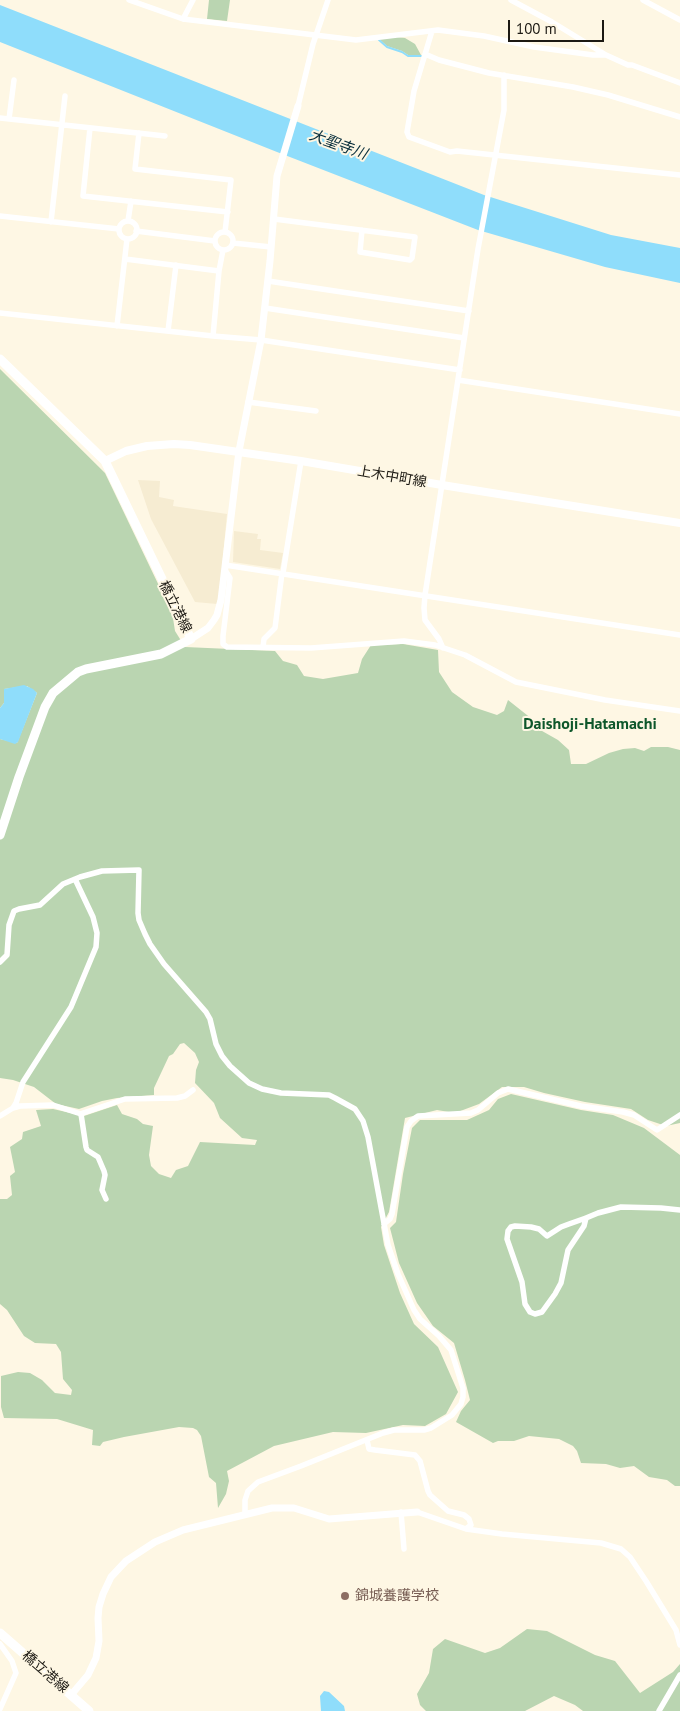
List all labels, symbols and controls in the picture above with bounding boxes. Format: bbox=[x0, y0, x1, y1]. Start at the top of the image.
scale bar bbox=[510, 10, 606, 42]
text: 100 m bbox=[516, 19, 557, 38]
water label: 大聖寺川 bbox=[307, 126, 369, 164]
street label: 上木中町線 bbox=[356, 463, 428, 491]
street label: 橋立港線 bbox=[155, 578, 195, 636]
district label: Daishoji-Hatamachi bbox=[523, 714, 657, 734]
place label: 錦城養護学校 bbox=[355, 1588, 439, 1604]
marker: 錦城養護学校 bbox=[339, 1590, 351, 1602]
street label: 橋立港線 bbox=[18, 1647, 72, 1697]

